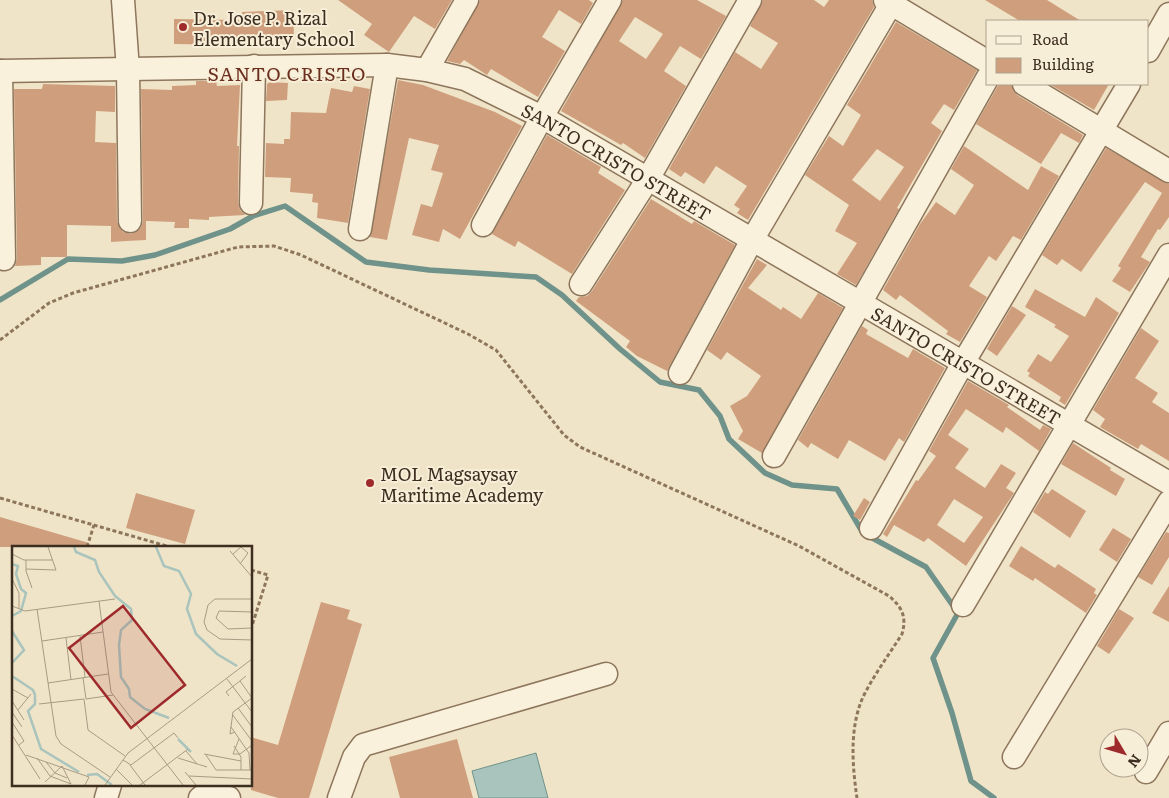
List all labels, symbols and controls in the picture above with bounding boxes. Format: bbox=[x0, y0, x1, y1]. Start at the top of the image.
place label: Dr. Jose P. Rizal Elementary School bbox=[193, 4, 355, 52]
legend bbox=[986, 20, 1149, 85]
marker: Dr. Jose P. Rizal Elementary School bbox=[177, 21, 189, 33]
text: Road bbox=[1032, 27, 1068, 50]
text: Building bbox=[1032, 52, 1094, 75]
district label: SANTO CRISTO bbox=[208, 59, 366, 87]
street label: SANTO CRISTO STREET bbox=[517, 96, 717, 227]
street label: SANTO CRISTO STREET bbox=[867, 299, 1066, 431]
place label: MOL Magsaysay Maritime Academy bbox=[380, 460, 544, 508]
marker: MOL Magsaysay Maritime Academy bbox=[364, 477, 376, 489]
inset map bbox=[12, 546, 252, 786]
north arrow bbox=[1099, 728, 1149, 778]
text: N bbox=[1123, 751, 1147, 773]

